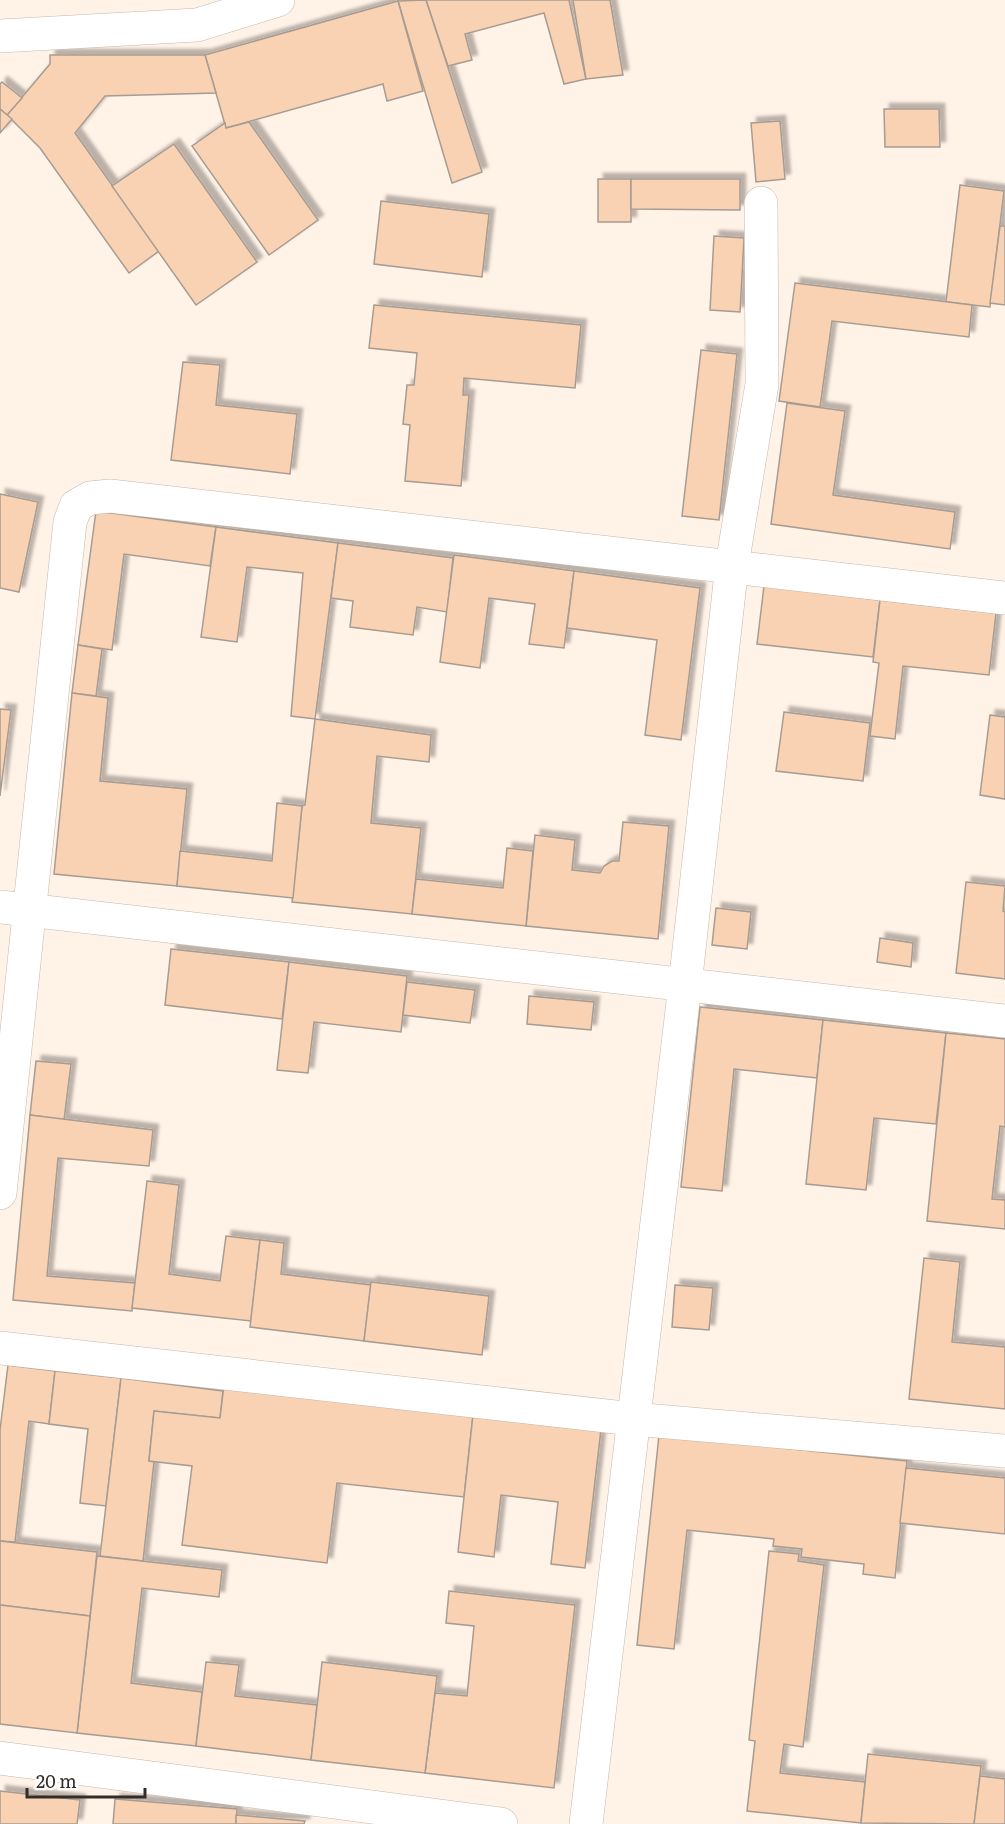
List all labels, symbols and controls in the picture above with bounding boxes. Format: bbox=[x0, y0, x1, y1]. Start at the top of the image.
scale bar bbox=[27, 1761, 146, 1799]
text: 20 m bbox=[36, 1767, 77, 1794]

